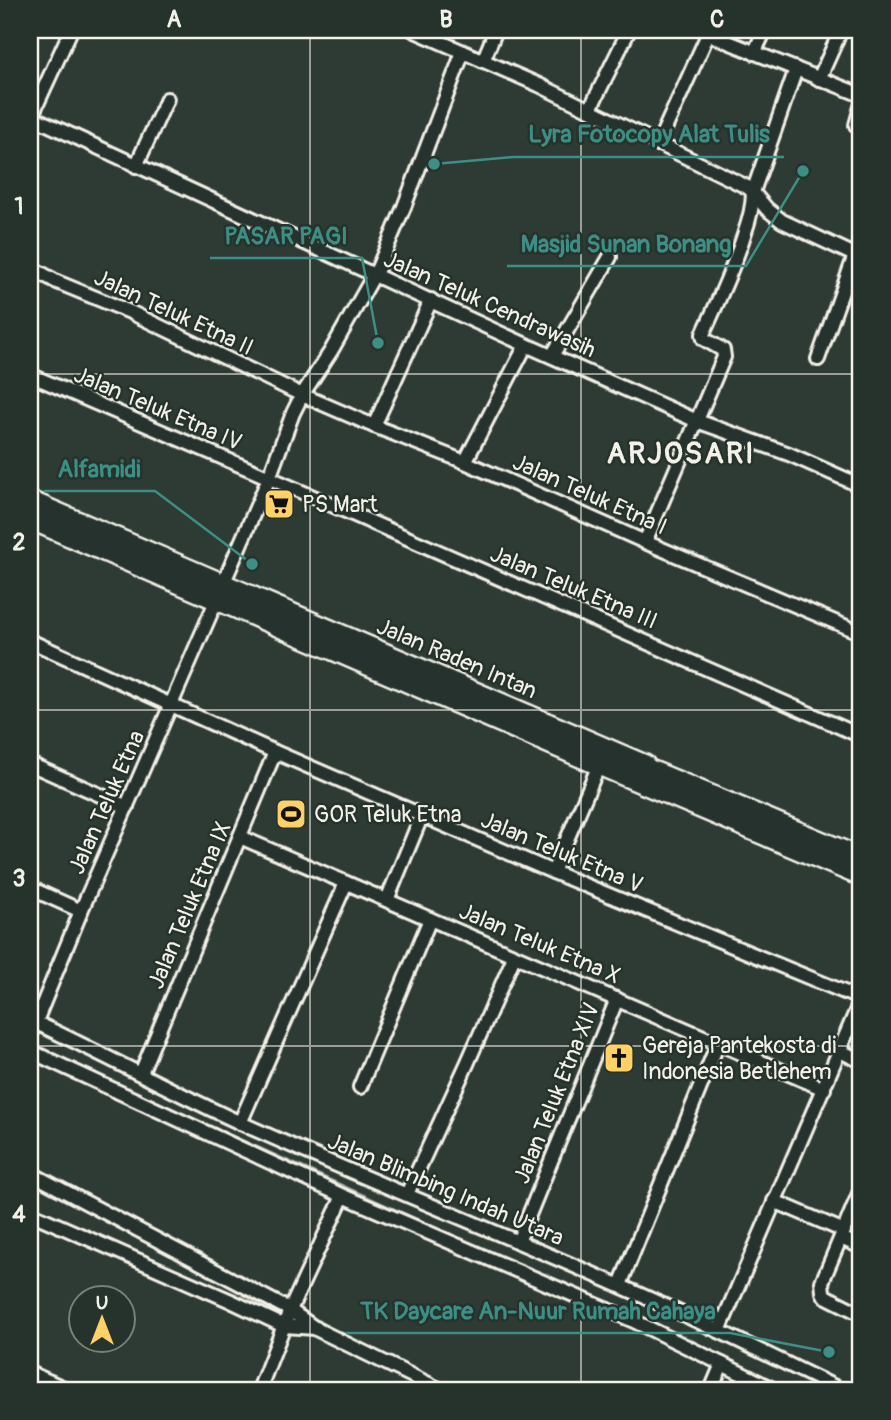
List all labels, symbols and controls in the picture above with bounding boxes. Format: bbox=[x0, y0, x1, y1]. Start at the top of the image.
text: A bbox=[167, 5, 182, 34]
text: B bbox=[439, 5, 453, 34]
text: C bbox=[710, 5, 724, 34]
callout: Lyra Fotocopy Alat Tulis bbox=[514, 112, 784, 157]
text: Lyra Fotocopy Alat Tulis bbox=[528, 120, 770, 149]
text: 1 bbox=[15, 192, 24, 221]
callout: PASAR PAGI bbox=[210, 213, 362, 258]
callout: Masjid Sunan Bonang bbox=[507, 221, 746, 266]
text: PASAR PAGI bbox=[224, 222, 348, 251]
text: Masjid Sunan Bonang bbox=[521, 230, 731, 259]
street label: Jalan Teluk Cendrawasih bbox=[379, 245, 600, 364]
street label: Jalan Teluk Etna II bbox=[90, 263, 258, 362]
street label: Jalan Teluk Etna IV bbox=[69, 360, 246, 457]
district label: ARJOSARI bbox=[606, 435, 756, 472]
callout: Alfamidi bbox=[44, 446, 155, 491]
street label: Jalan Teluk Etna I bbox=[508, 447, 672, 541]
text: Alfamidi bbox=[58, 455, 140, 484]
supermarket icon: PS Mart bbox=[262, 487, 296, 521]
place label: PS Mart bbox=[302, 490, 379, 519]
text: 2 bbox=[13, 528, 26, 557]
street label: Jalan Teluk Etna III bbox=[486, 539, 662, 636]
street label: Jalan Raden Intan bbox=[372, 612, 541, 705]
street label: Jalan Teluk Etna bbox=[62, 726, 151, 879]
sports icon: GOR Teluk Etna bbox=[274, 797, 308, 831]
place label: GOR Teluk Etna bbox=[314, 800, 461, 829]
street label: Jalan Teluk Etna V bbox=[476, 805, 647, 900]
street label: Jalan Teluk Etna IX bbox=[141, 817, 238, 993]
text: 3 bbox=[13, 864, 25, 893]
street label: Jalan Teluk Etna X bbox=[455, 896, 625, 991]
street label: Jalan Teluk Etna XIV bbox=[507, 998, 606, 1188]
place label: Gereja Pantekosta di Indonesia Betlehem bbox=[642, 1031, 836, 1086]
church icon: Gereja Pantekosta di Indonesia Betlehem bbox=[602, 1041, 636, 1075]
street label: Jalan Blimbing Indah Utara bbox=[323, 1127, 568, 1252]
text: 4 bbox=[12, 1200, 26, 1229]
north arrow bbox=[66, 1284, 136, 1354]
callout: TK Daycare An-Nuur Rumah Cahaya bbox=[346, 1288, 730, 1333]
text: U bbox=[96, 1291, 108, 1315]
text: TK Daycare An-Nuur Rumah Cahaya bbox=[359, 1297, 716, 1326]

